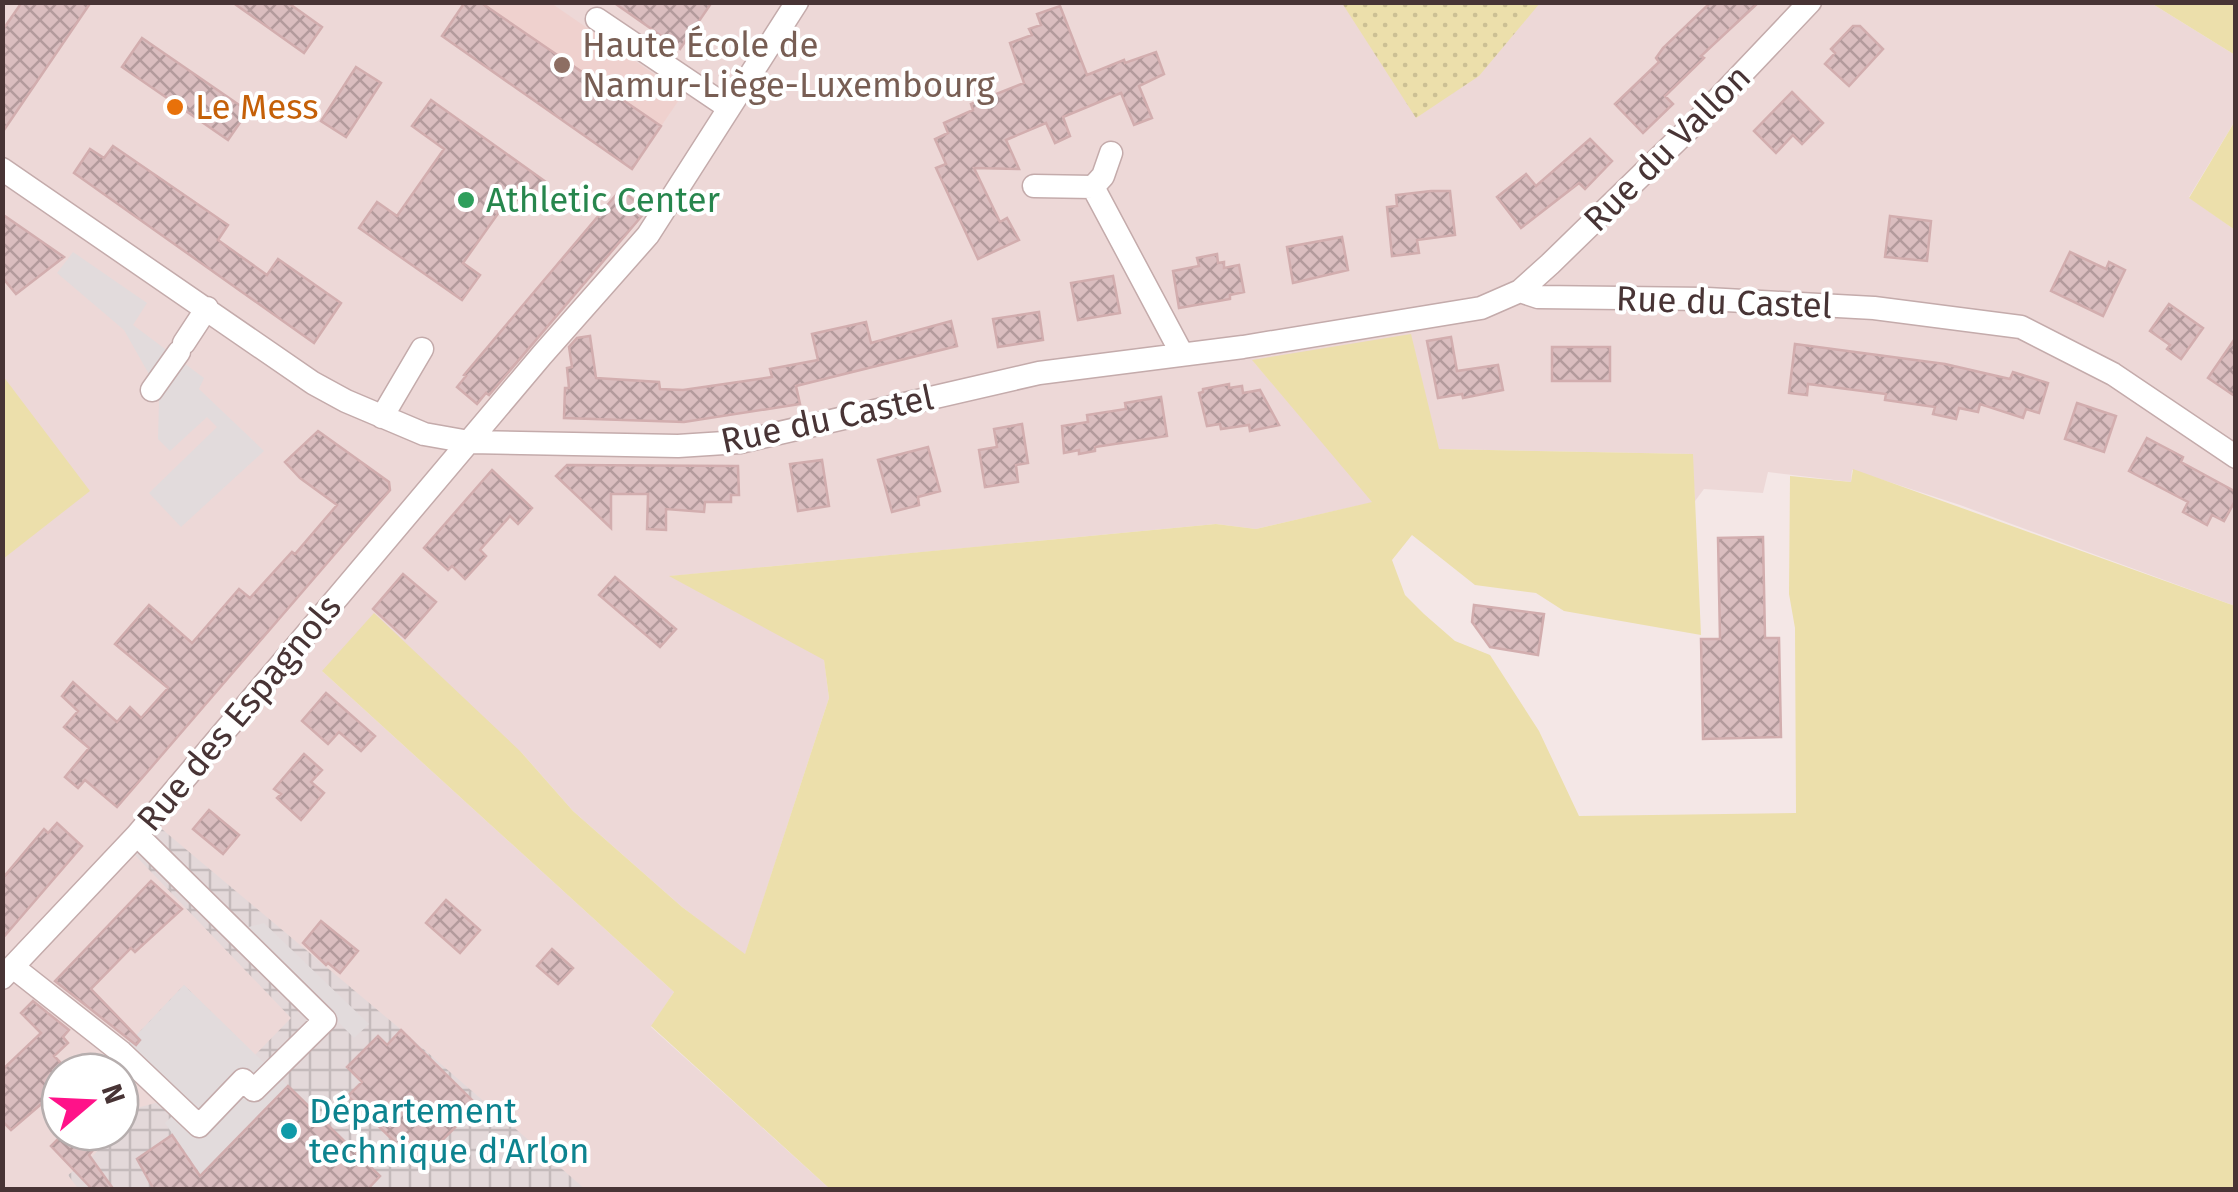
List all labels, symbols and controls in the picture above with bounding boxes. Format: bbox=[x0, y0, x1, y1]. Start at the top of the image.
place label: Haute École de Namur-Liège-Luxembourg bbox=[582, 24, 996, 106]
marker: Haute École de Namur-Liège-Luxembourg bbox=[551, 54, 573, 76]
street label: Rue du Vallon bbox=[1575, 56, 1759, 240]
place label: Le Mess bbox=[195, 86, 319, 128]
marker: Le Mess bbox=[164, 96, 186, 118]
place label: Athletic Center bbox=[486, 179, 721, 221]
marker: Athletic Center bbox=[455, 189, 477, 211]
street label: Rue du Castel bbox=[1615, 277, 1833, 327]
street label: Rue du Castel bbox=[717, 376, 937, 462]
street label: Rue des Espagnols bbox=[128, 586, 350, 840]
north arrow bbox=[40, 1052, 140, 1152]
text: N bbox=[95, 1080, 132, 1108]
place label: Département technique d'Arlon bbox=[309, 1090, 590, 1172]
marker: Département technique d'Arlon bbox=[278, 1120, 300, 1142]

